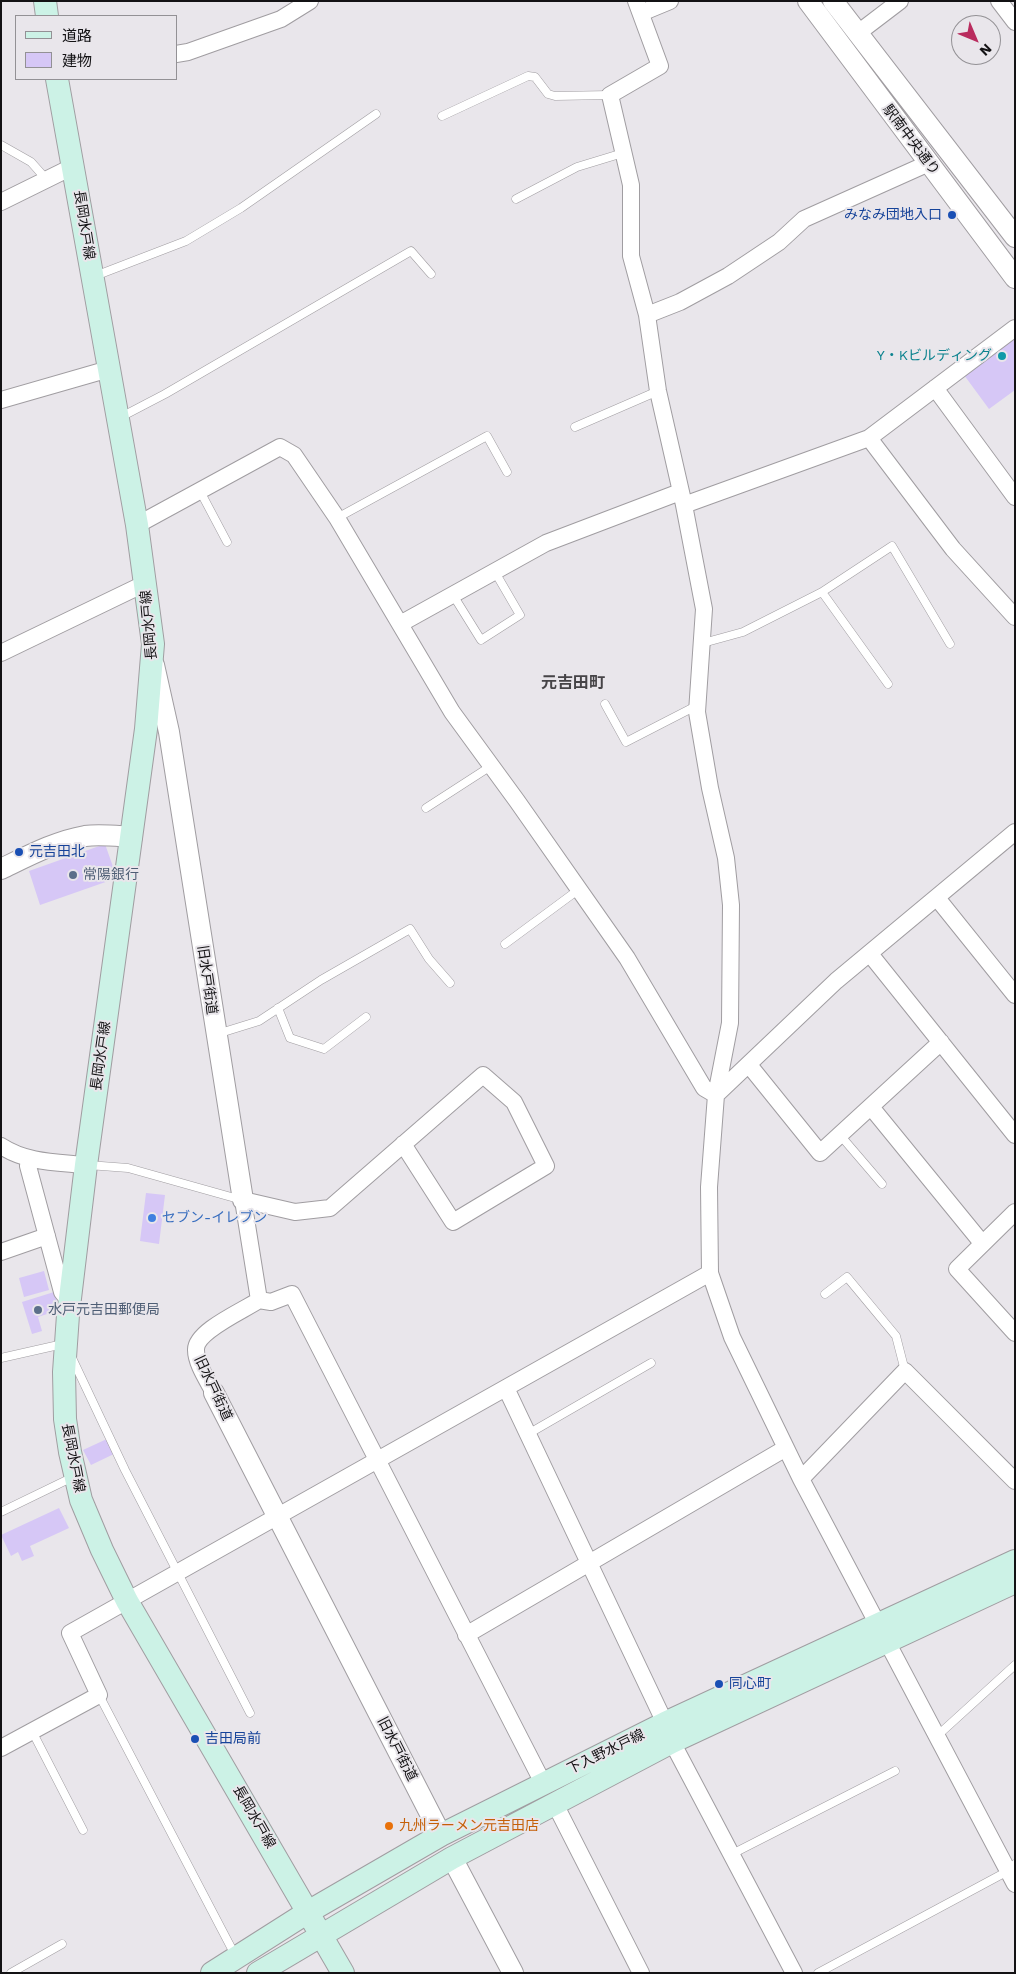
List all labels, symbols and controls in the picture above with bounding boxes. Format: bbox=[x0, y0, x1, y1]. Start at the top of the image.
legend bbox=[15, 15, 178, 80]
north arrow bbox=[951, 15, 1001, 65]
text: 道路 bbox=[62, 27, 92, 45]
text: N bbox=[977, 41, 995, 59]
text: 建物 bbox=[62, 52, 92, 70]
street label: 駅南中央通り bbox=[879, 101, 943, 179]
street label: 長岡水戸線 bbox=[70, 189, 98, 261]
place label: みなみ団地入口 bbox=[844, 207, 942, 223]
marker: みなみ団地入口 bbox=[946, 209, 958, 221]
place label: Y・Kビルディング bbox=[877, 348, 992, 364]
marker: Y・Kビルディング bbox=[996, 350, 1008, 362]
street label: 長岡水戸線 bbox=[138, 589, 160, 661]
district label: 元吉田町 bbox=[541, 673, 605, 693]
place label: 元吉田北 bbox=[29, 844, 85, 860]
marker: 元吉田北 bbox=[13, 846, 25, 858]
place label: 常陽銀行 bbox=[83, 867, 139, 883]
marker: 常陽銀行 bbox=[67, 869, 79, 881]
street label: 旧水戸街道 bbox=[194, 944, 220, 1016]
street label: 長岡水戸線 bbox=[88, 1020, 114, 1092]
place label: セブン-イレブン bbox=[162, 1210, 267, 1226]
marker: セブン-イレブン bbox=[146, 1212, 158, 1224]
place label: 水戸元吉田郵便局 bbox=[48, 1302, 160, 1318]
marker: 水戸元吉田郵便局 bbox=[32, 1304, 44, 1316]
street label: 旧水戸街道 bbox=[191, 1353, 235, 1423]
street label: 長岡水戸線 bbox=[58, 1422, 88, 1494]
place label: 同心町 bbox=[729, 1676, 771, 1692]
marker: 同心町 bbox=[713, 1678, 725, 1690]
street label: 旧水戸街道 bbox=[374, 1714, 420, 1784]
street label: 下入野水戸線 bbox=[565, 1726, 647, 1778]
place label: 吉田局前 bbox=[205, 1731, 261, 1747]
marker: 吉田局前 bbox=[189, 1733, 201, 1745]
street label: 長岡水戸線 bbox=[229, 1782, 279, 1852]
place label: 九州ラーメン元吉田店 bbox=[399, 1818, 539, 1834]
marker: 九州ラーメン元吉田店 bbox=[383, 1820, 395, 1832]

